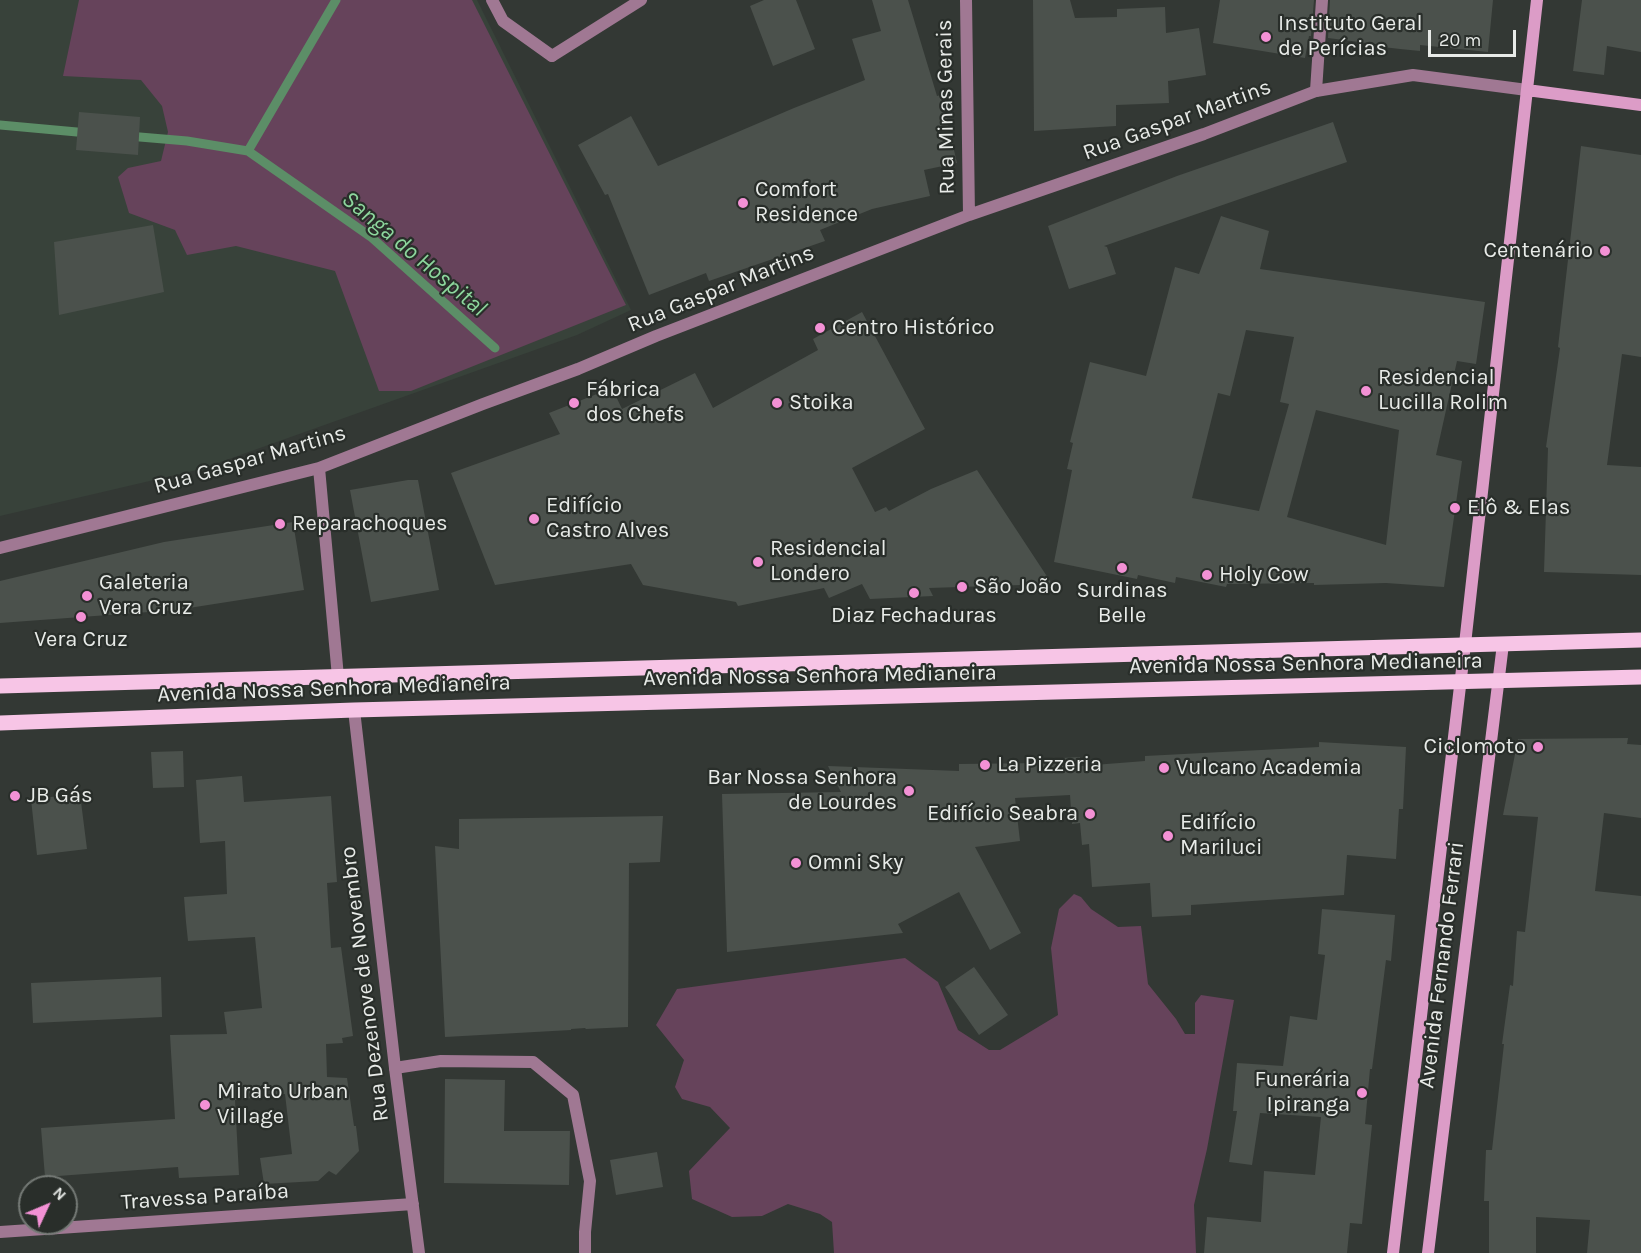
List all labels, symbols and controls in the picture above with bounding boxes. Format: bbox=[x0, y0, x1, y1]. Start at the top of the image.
place label: Instituto Geral de Perícias bbox=[1278, 11, 1423, 62]
scale bar bbox=[1431, 18, 1520, 56]
street label: Rua Minas Gerais bbox=[931, 19, 961, 195]
text: 20 m bbox=[1439, 29, 1481, 51]
marker: Instituto Geral de Perícias bbox=[1259, 30, 1273, 44]
street label: Rua Gaspar Martins bbox=[1079, 74, 1275, 166]
place label: Comfort Residence bbox=[755, 177, 858, 228]
water label: Sanga do Hospital bbox=[336, 185, 492, 323]
marker: Comfort Residence bbox=[736, 196, 750, 210]
place label: Centenário bbox=[1483, 238, 1593, 264]
street label: Rua Gaspar Martins bbox=[624, 240, 818, 338]
marker: Centenário bbox=[1598, 244, 1612, 258]
place label: Centro Histórico bbox=[832, 315, 995, 341]
marker: Centro Histórico bbox=[813, 321, 827, 335]
place label: Residencial Lucilla Rolim bbox=[1378, 365, 1508, 416]
place label: Fábrica dos Chefs bbox=[586, 377, 684, 428]
marker: Residencial Lucilla Rolim bbox=[1359, 384, 1373, 398]
place label: Stoika bbox=[789, 390, 854, 416]
marker: Fábrica dos Chefs bbox=[567, 396, 581, 410]
marker: Stoika bbox=[770, 396, 784, 410]
street label: Rua Gaspar Martins bbox=[151, 420, 349, 500]
place label: Edifício Castro Alves bbox=[546, 493, 669, 544]
place label: Elô & Elas bbox=[1467, 495, 1570, 521]
marker: Elô & Elas bbox=[1448, 501, 1462, 515]
place label: Reparachoques bbox=[292, 511, 447, 537]
marker: Edifício Castro Alves bbox=[527, 512, 541, 526]
marker: Reparachoques bbox=[273, 517, 287, 531]
place label: Residencial Londero bbox=[770, 536, 887, 588]
marker: Residencial Londero bbox=[751, 555, 765, 569]
marker: Surdinas Belle bbox=[1115, 561, 1129, 575]
place label: Holy Cow bbox=[1219, 562, 1309, 588]
marker: Holy Cow bbox=[1200, 568, 1214, 582]
place label: Galeteria Vera Cruz bbox=[99, 570, 192, 622]
place label: São João bbox=[974, 574, 1062, 600]
place label: Surdinas Belle bbox=[1076, 578, 1168, 630]
marker: São João bbox=[955, 580, 969, 594]
marker: Diaz Fechaduras bbox=[907, 586, 921, 600]
marker: Galeteria Vera Cruz bbox=[80, 589, 94, 603]
place label: Diaz Fechaduras bbox=[831, 603, 997, 629]
marker: Vera Cruz bbox=[74, 610, 88, 624]
place label: Vera Cruz bbox=[34, 627, 128, 653]
street label: Avenida Nossa Senhora Medianeira bbox=[1129, 648, 1483, 680]
street label: Avenida Nossa Senhora Medianeira bbox=[643, 660, 997, 692]
street label: Avenida Nossa Senhora Medianeira bbox=[157, 670, 511, 708]
place label: Ciclomoto bbox=[1424, 734, 1526, 760]
marker: Ciclomoto bbox=[1531, 740, 1545, 754]
place label: La Pizzeria bbox=[997, 752, 1102, 778]
place label: Vulcano Academia bbox=[1176, 755, 1362, 781]
marker: La Pizzeria bbox=[978, 758, 992, 772]
marker: Vulcano Academia bbox=[1157, 761, 1171, 775]
place label: Bar Nossa Senhora de Lourdes bbox=[707, 765, 897, 816]
place label: JB Gás bbox=[27, 783, 93, 809]
marker: Bar Nossa Senhora de Lourdes bbox=[902, 784, 916, 798]
marker: JB Gás bbox=[8, 789, 22, 803]
place label: Edifício Seabra bbox=[927, 801, 1078, 827]
marker: Edifício Seabra bbox=[1083, 807, 1097, 821]
place label: Edifício Mariluci bbox=[1180, 810, 1263, 861]
marker: Edifício Mariluci bbox=[1161, 829, 1175, 843]
street label: Avenida Fernando Ferrari bbox=[1414, 840, 1470, 1090]
street label: Rua Dezenove de Novembro bbox=[335, 845, 395, 1123]
place label: Omni Sky bbox=[808, 850, 903, 876]
marker: Omni Sky bbox=[789, 856, 803, 870]
place label: Funerária Ipiranga bbox=[1254, 1067, 1350, 1118]
place label: Mirato Urban Village bbox=[217, 1079, 349, 1130]
marker: Funerária Ipiranga bbox=[1355, 1086, 1369, 1100]
marker: Mirato Urban Village bbox=[198, 1098, 212, 1112]
north arrow bbox=[18, 1175, 78, 1235]
street label: Travessa Paraíba bbox=[120, 1178, 290, 1216]
text: N bbox=[49, 1183, 71, 1204]

